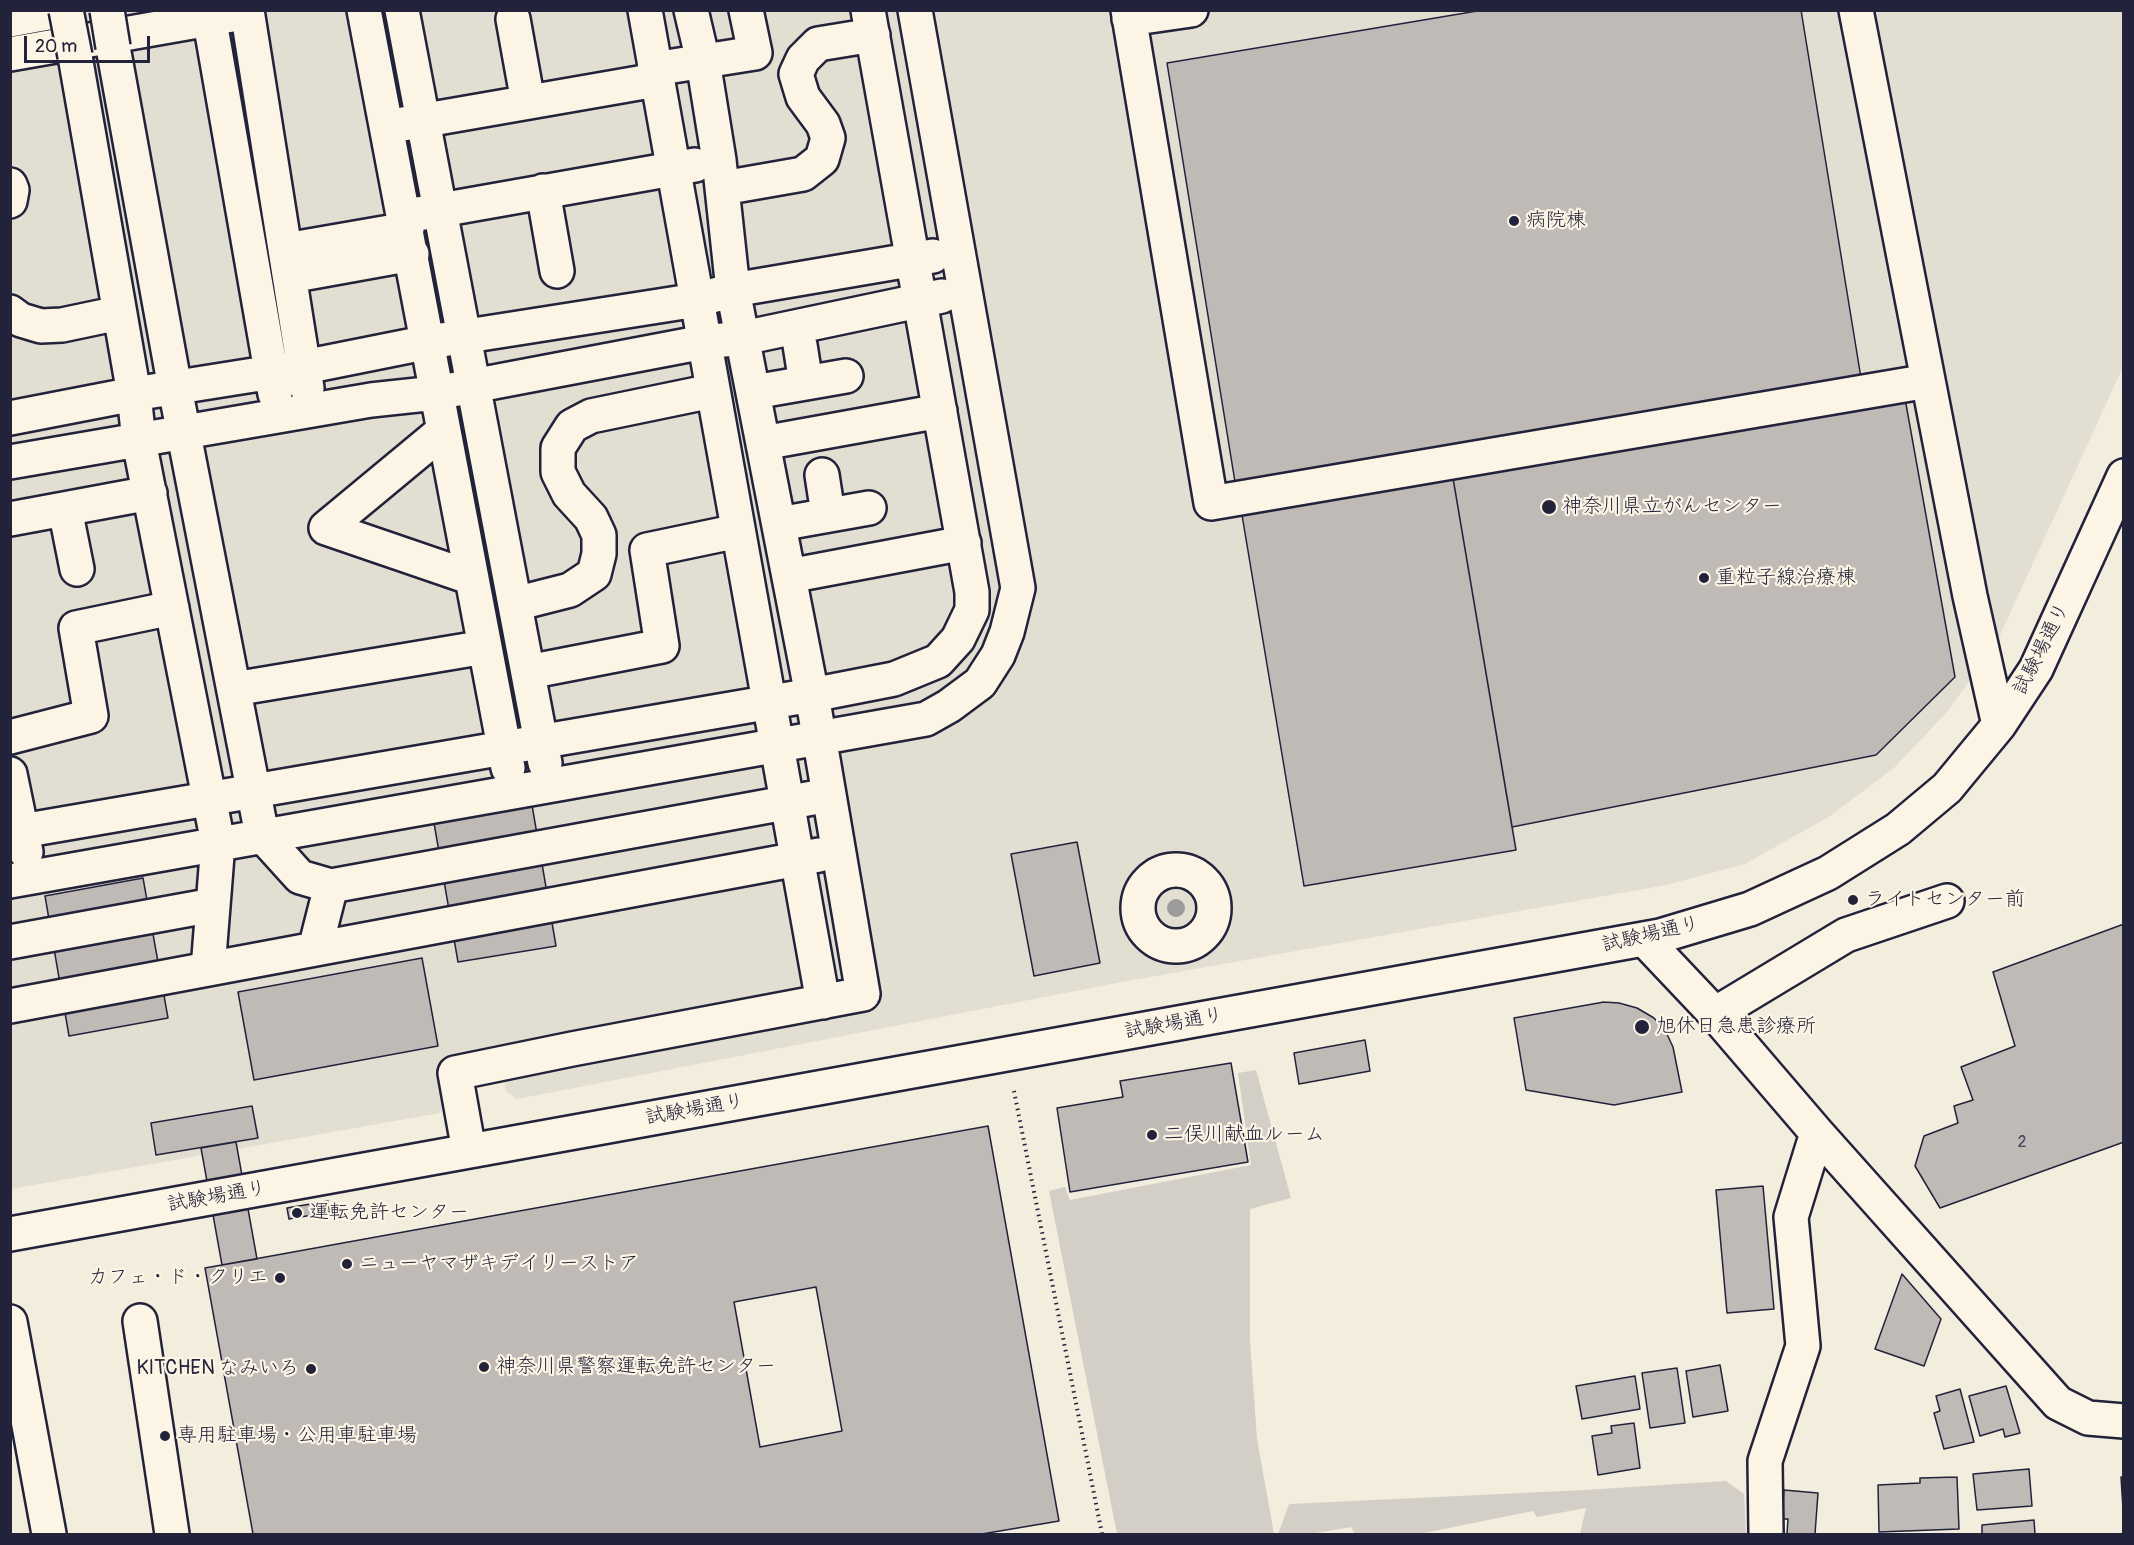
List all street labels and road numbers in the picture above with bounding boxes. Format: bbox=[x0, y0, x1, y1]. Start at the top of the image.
street label: 試験場通り bbox=[2009, 599, 2075, 699]
street label: 試験場通り bbox=[1600, 912, 1702, 958]
street label: 試験場通り bbox=[1123, 1003, 1225, 1045]
street label: 試験場通り bbox=[644, 1089, 746, 1131]
street label: 試験場通り bbox=[166, 1176, 268, 1218]

